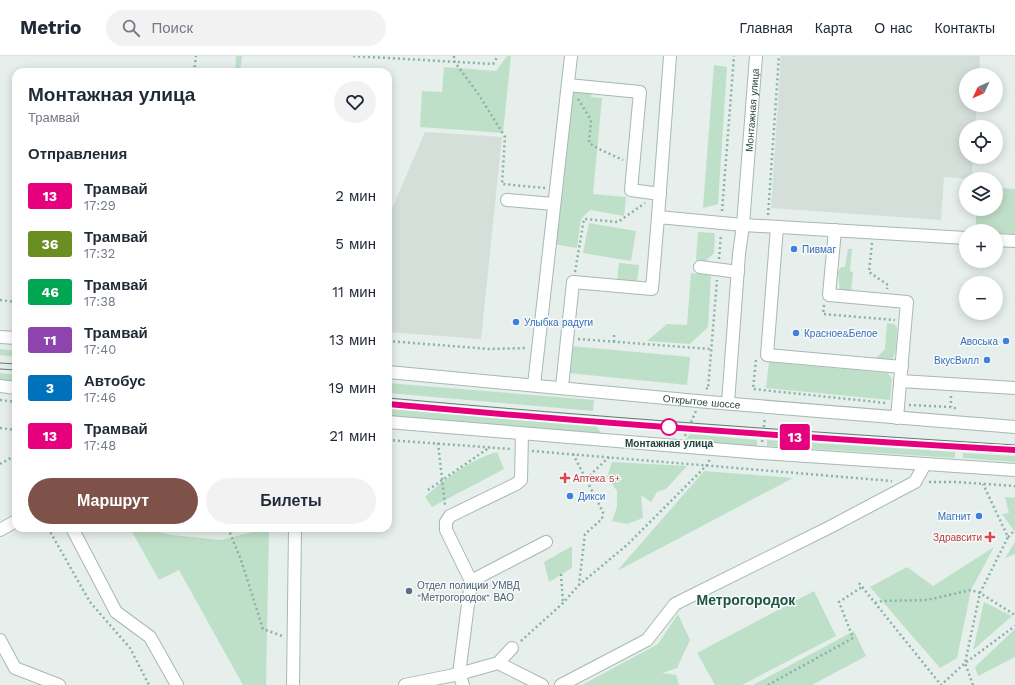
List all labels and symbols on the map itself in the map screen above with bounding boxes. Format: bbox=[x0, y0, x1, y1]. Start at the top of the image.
street label: Монтажная улица bbox=[744, 67, 761, 152]
north arrow bbox=[959, 68, 1003, 112]
marker: Пивмаг bbox=[789, 244, 799, 254]
place label: Пивмаг bbox=[802, 244, 836, 255]
marker: Улыбка радуги bbox=[511, 317, 521, 327]
place label: Улыбка радуги bbox=[524, 317, 593, 328]
marker: Красное&Белое bbox=[791, 328, 801, 338]
place label: Красное&Белое bbox=[804, 328, 878, 339]
place label: Авоська bbox=[960, 336, 998, 347]
marker: Авоська bbox=[1001, 336, 1011, 346]
place label: ВкусВилл bbox=[934, 355, 979, 366]
marker: ВкусВилл bbox=[982, 355, 992, 365]
street label: Открытое шоссе bbox=[662, 393, 741, 411]
marker: Монтажная улица bbox=[660, 418, 678, 436]
line badge: 13 bbox=[777, 424, 813, 450]
place label: Монтажная улица bbox=[625, 438, 713, 449]
marker: Аптека 5+ bbox=[560, 473, 570, 483]
place label: Аптека 5+ bbox=[573, 473, 621, 484]
marker: Дикси bbox=[565, 491, 575, 501]
place label: Дикси bbox=[578, 491, 605, 502]
place label: Магнит bbox=[938, 511, 971, 522]
marker: Магнит bbox=[974, 511, 984, 521]
place label: Здравсити bbox=[933, 532, 982, 543]
marker: Здравсити bbox=[985, 532, 995, 542]
place label: Отдел полиции УМВД "Метрогородок" ВАО bbox=[417, 580, 520, 603]
marker: Отдел полиции УМВД "Метрогородок" ВАО bbox=[404, 586, 414, 596]
district label: Метрогородок bbox=[697, 592, 796, 608]

